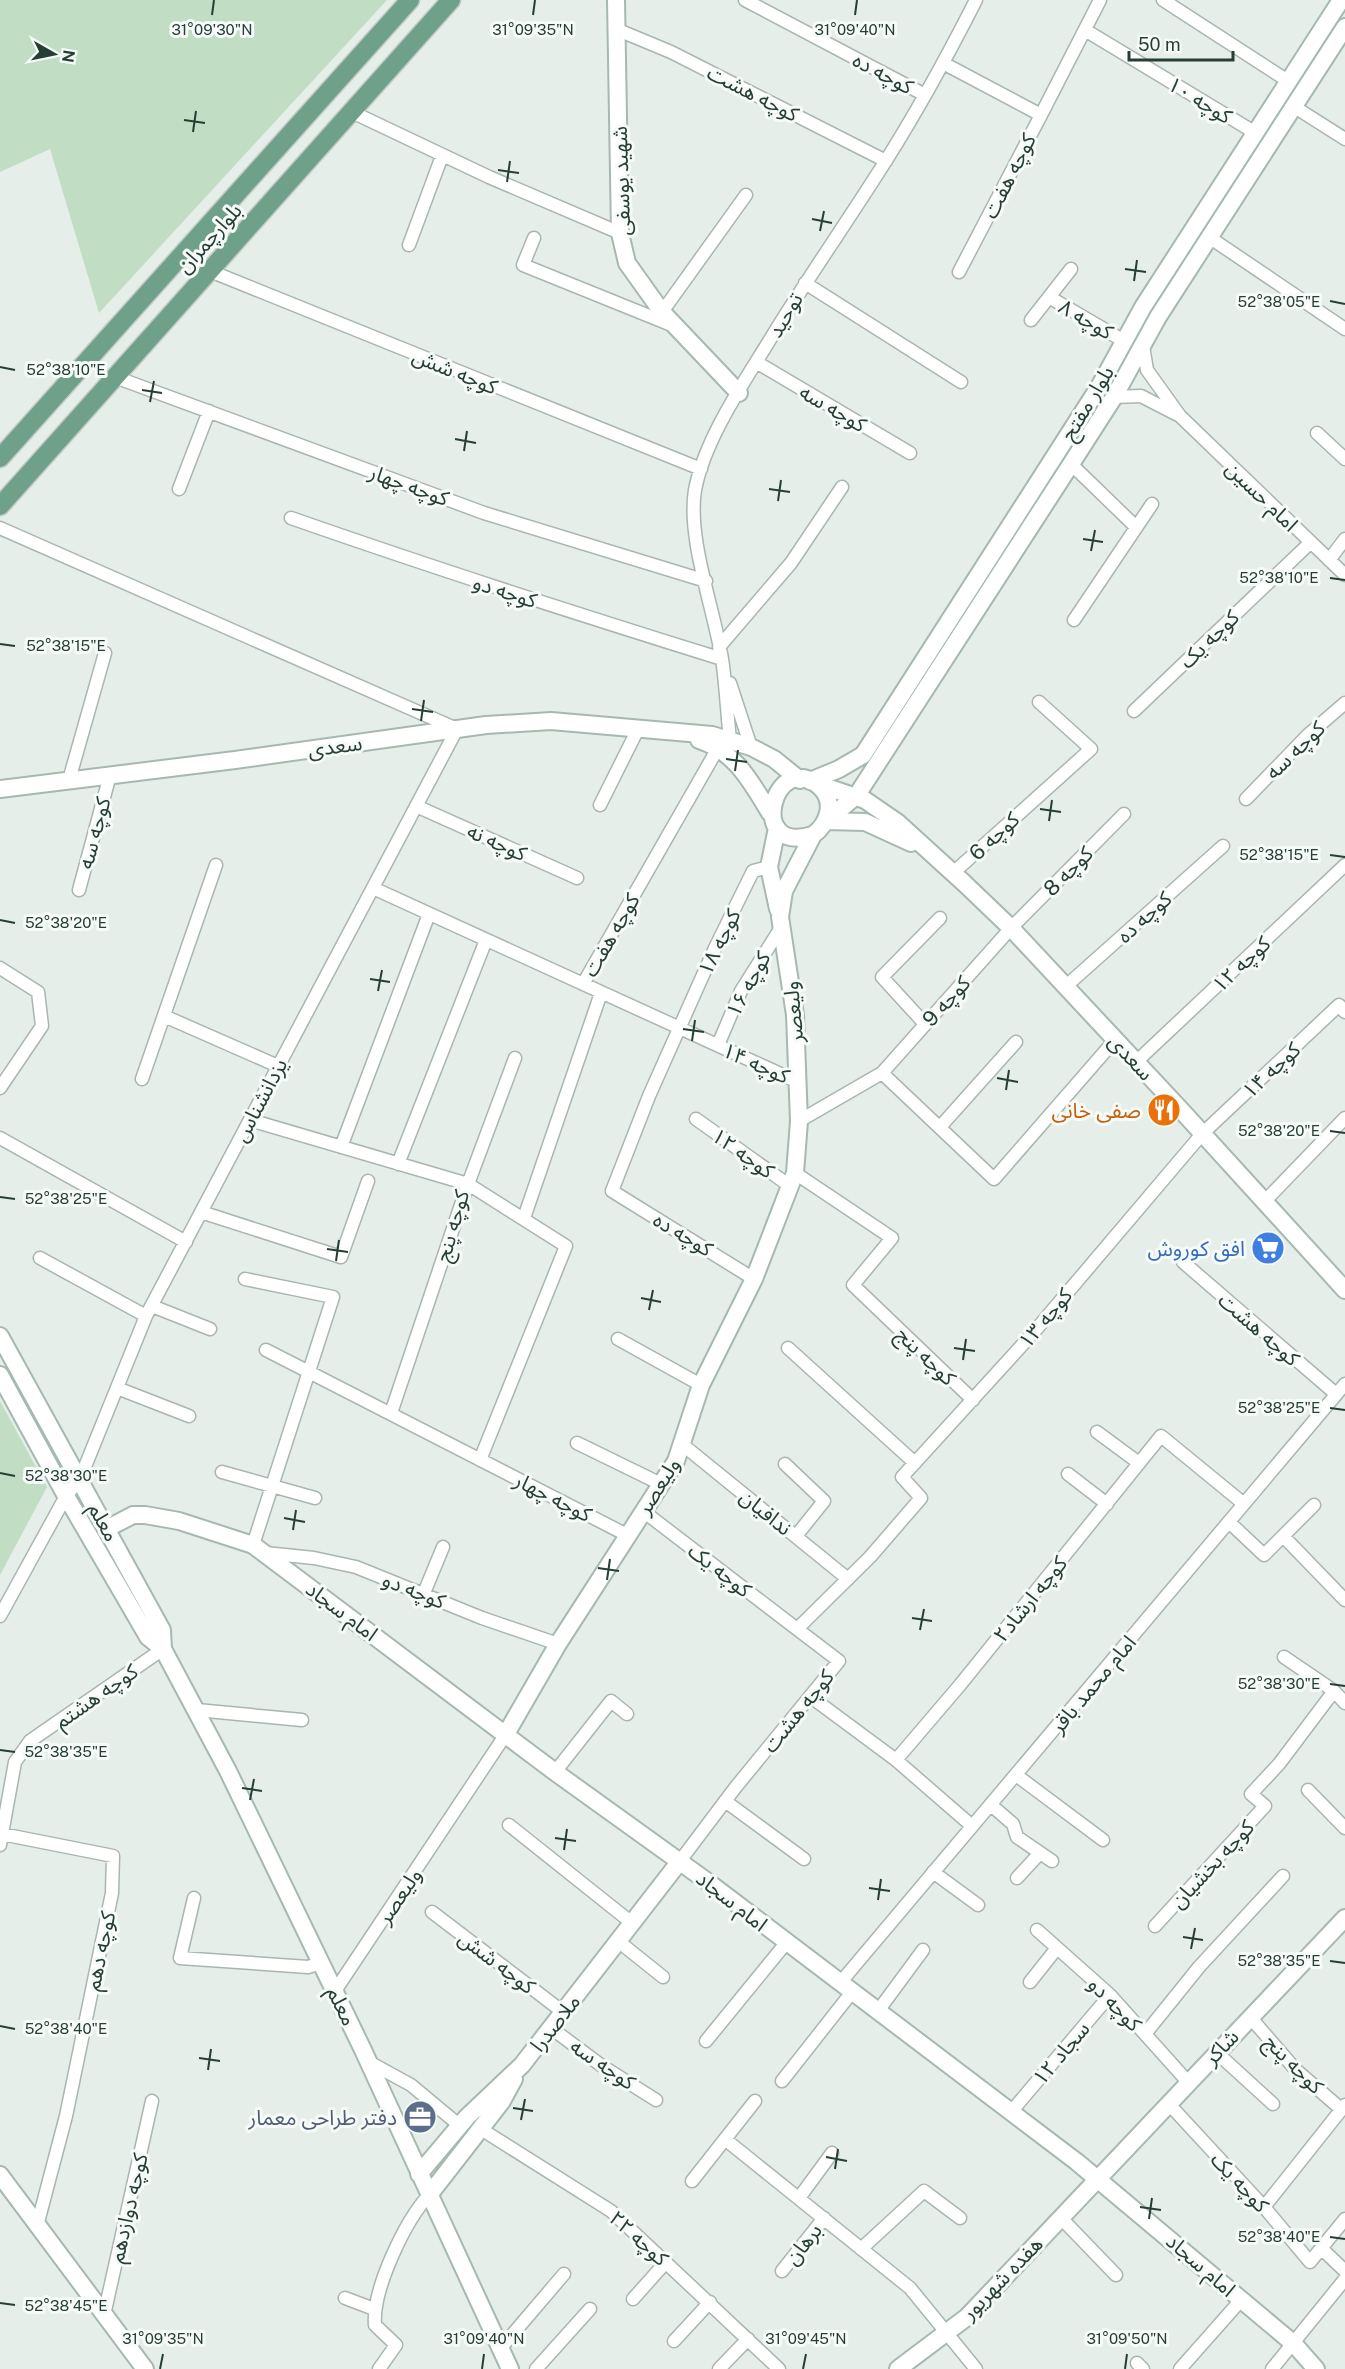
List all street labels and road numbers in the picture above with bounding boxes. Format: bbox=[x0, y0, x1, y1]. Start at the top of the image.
street label: کوچه ده bbox=[848, 47, 918, 100]
street label: کوچه هشت bbox=[703, 59, 803, 128]
street label: کوچه ۱۰ bbox=[1163, 71, 1237, 130]
street label: شهید یوسفی bbox=[607, 126, 635, 236]
street label: کوچه هفت bbox=[977, 129, 1042, 223]
street label: بلوارچمران bbox=[171, 198, 248, 279]
street label: توحید bbox=[762, 288, 808, 342]
street label: کوچه ۸ bbox=[1054, 294, 1118, 345]
street label: کوچه شش bbox=[408, 343, 501, 400]
street label: بلوار مفتح bbox=[1055, 361, 1122, 446]
street label: کوچه سه bbox=[795, 379, 871, 438]
street label: امام حسین bbox=[1218, 455, 1303, 539]
street label: کوچه چهار bbox=[364, 459, 453, 512]
street label: کوچه دو bbox=[470, 569, 540, 614]
street label: کوچه یک bbox=[1174, 604, 1245, 674]
street label: کوچه سه bbox=[1260, 715, 1331, 785]
street label: سعدی bbox=[306, 730, 364, 762]
street label: کوچه سه bbox=[72, 794, 117, 872]
street label: کوچه 6 bbox=[964, 806, 1025, 866]
street label: کوچه نه bbox=[463, 818, 531, 867]
street label: کوچه 8 bbox=[1038, 841, 1099, 902]
street label: کوچه ده bbox=[1112, 886, 1177, 949]
street label: کوچه هفت bbox=[577, 889, 646, 981]
street label: کوچه ۱۸ bbox=[692, 905, 747, 980]
street label: کوچه ۱۲ bbox=[1207, 931, 1276, 998]
street label: کوچه ۱۶ bbox=[720, 947, 777, 1021]
street label: کوچه 9 bbox=[917, 970, 976, 1032]
street label: ولیعصر bbox=[778, 980, 808, 1045]
street label: سعدی bbox=[1103, 1029, 1159, 1085]
street label: کوچه ۱۴ bbox=[718, 1037, 793, 1090]
street label: کوچه ۱۴ bbox=[1237, 1037, 1306, 1104]
street label: یزدانشناس bbox=[228, 1054, 292, 1146]
street label: کوچه ۱۲ bbox=[706, 1123, 779, 1184]
street label: کوچه پنج bbox=[430, 1187, 477, 1266]
street label: کوچه ده bbox=[648, 1207, 717, 1262]
street label: کوچه ۱۳ bbox=[1013, 1283, 1078, 1354]
street label: کوچه هشت bbox=[1213, 1287, 1305, 1372]
street label: کوچه پنج bbox=[889, 1322, 961, 1393]
street label: ولیعصر bbox=[630, 1453, 685, 1520]
street label: کوچه چهار bbox=[509, 1467, 596, 1528]
street label: ندافیان bbox=[735, 1484, 797, 1540]
street label: معلم bbox=[81, 1498, 125, 1547]
street label: کوچه یک bbox=[683, 1538, 757, 1603]
street label: کوچه ارشاد۲ bbox=[988, 1551, 1073, 1648]
street label: کوچه دو bbox=[378, 1566, 449, 1615]
street label: امام سجاد bbox=[299, 1576, 383, 1649]
street label: امام محمد باقر bbox=[1044, 1630, 1144, 1741]
street label: کوچه هشتم bbox=[50, 1658, 144, 1736]
street label: کوچه هشت bbox=[757, 1664, 840, 1758]
street label: کوچه بخشیان bbox=[1165, 1814, 1260, 1914]
street label: ولیعصر bbox=[371, 1863, 427, 1929]
street label: امام سجاد bbox=[689, 1865, 773, 1940]
street label: کوچه دهم bbox=[79, 1909, 124, 1993]
street label: کوچه شش bbox=[453, 1925, 540, 2000]
street label: کوچه دو bbox=[1082, 1972, 1147, 2037]
street label: معلم bbox=[319, 1983, 362, 2031]
street label: ملاصدرا bbox=[525, 1989, 585, 2057]
street label: سجاد ۱۲ bbox=[1027, 2016, 1095, 2090]
street label: شاکر bbox=[1198, 2024, 1244, 2071]
street label: کوچه پنج bbox=[1257, 2029, 1329, 2101]
street label: کوچه سه bbox=[565, 2033, 640, 2096]
street label: کوچه یک bbox=[1205, 2147, 1274, 2218]
street label: کوچه دوازدهم bbox=[103, 2150, 156, 2266]
street label: کوچه ۲۲ bbox=[604, 2205, 674, 2272]
street label: برهان bbox=[779, 2218, 827, 2270]
street label: امام سجاد bbox=[1159, 2228, 1241, 2305]
street label: هفده شهریور bbox=[956, 2231, 1048, 2326]

